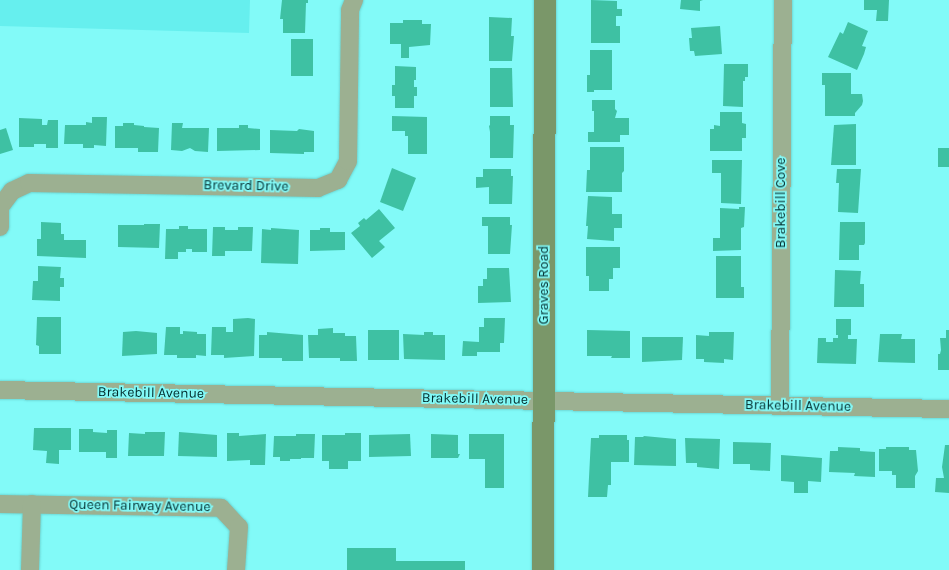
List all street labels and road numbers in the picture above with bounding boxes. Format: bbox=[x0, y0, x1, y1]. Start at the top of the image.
street label: Brakebill Cove bbox=[773, 158, 789, 248]
street label: Brevard Drive bbox=[203, 177, 289, 195]
street label: Graves Road bbox=[536, 246, 552, 324]
street label: Brakebill Avenue bbox=[98, 384, 204, 402]
street label: Brakebill Avenue bbox=[422, 390, 528, 408]
street label: Brakebill Avenue bbox=[745, 397, 851, 415]
street label: Queen Fairway Avenue bbox=[69, 496, 211, 516]

